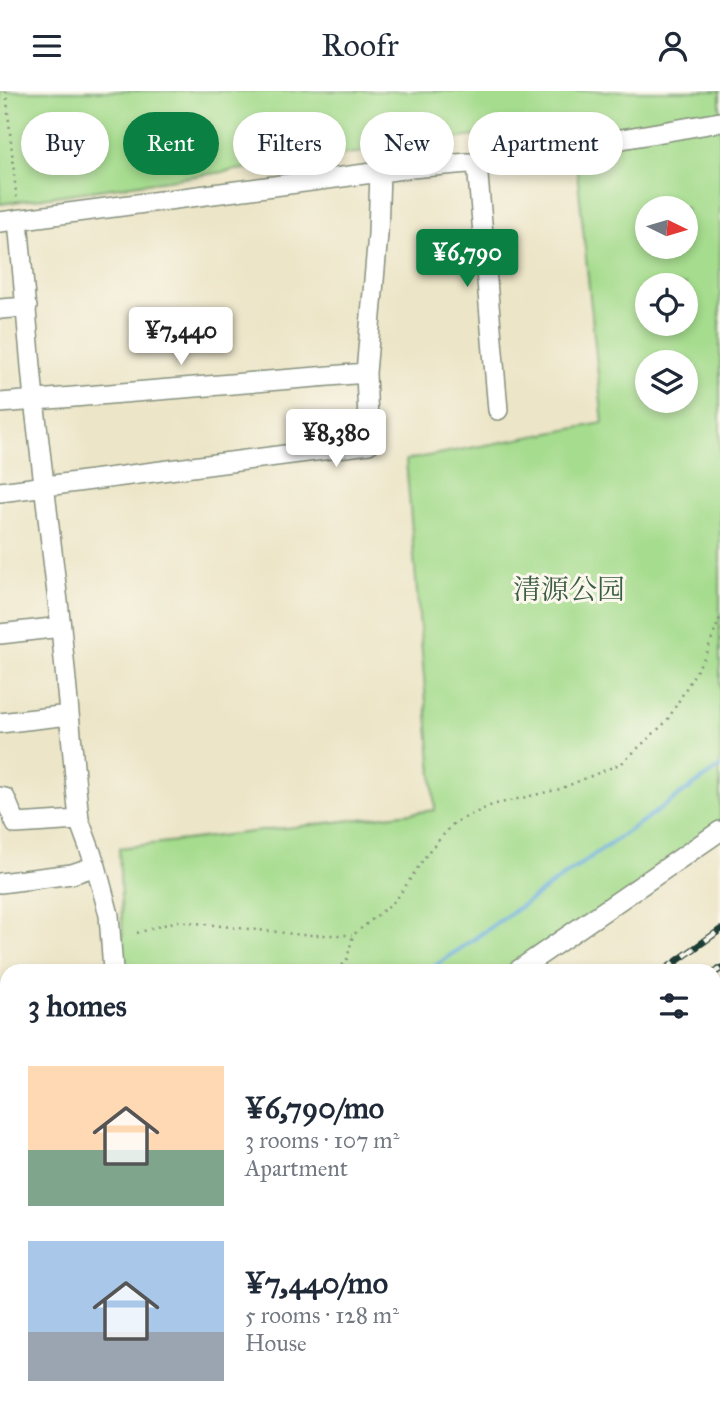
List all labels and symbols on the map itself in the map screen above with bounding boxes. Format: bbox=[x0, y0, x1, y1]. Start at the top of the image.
north arrow bbox=[635, 196, 698, 259]
pin: ¥6,790 bbox=[410, 229, 524, 289]
pin: ¥7,440 bbox=[124, 307, 238, 367]
pin: ¥8,380 bbox=[279, 409, 393, 469]
park label: 清源公园 bbox=[513, 572, 625, 607]

